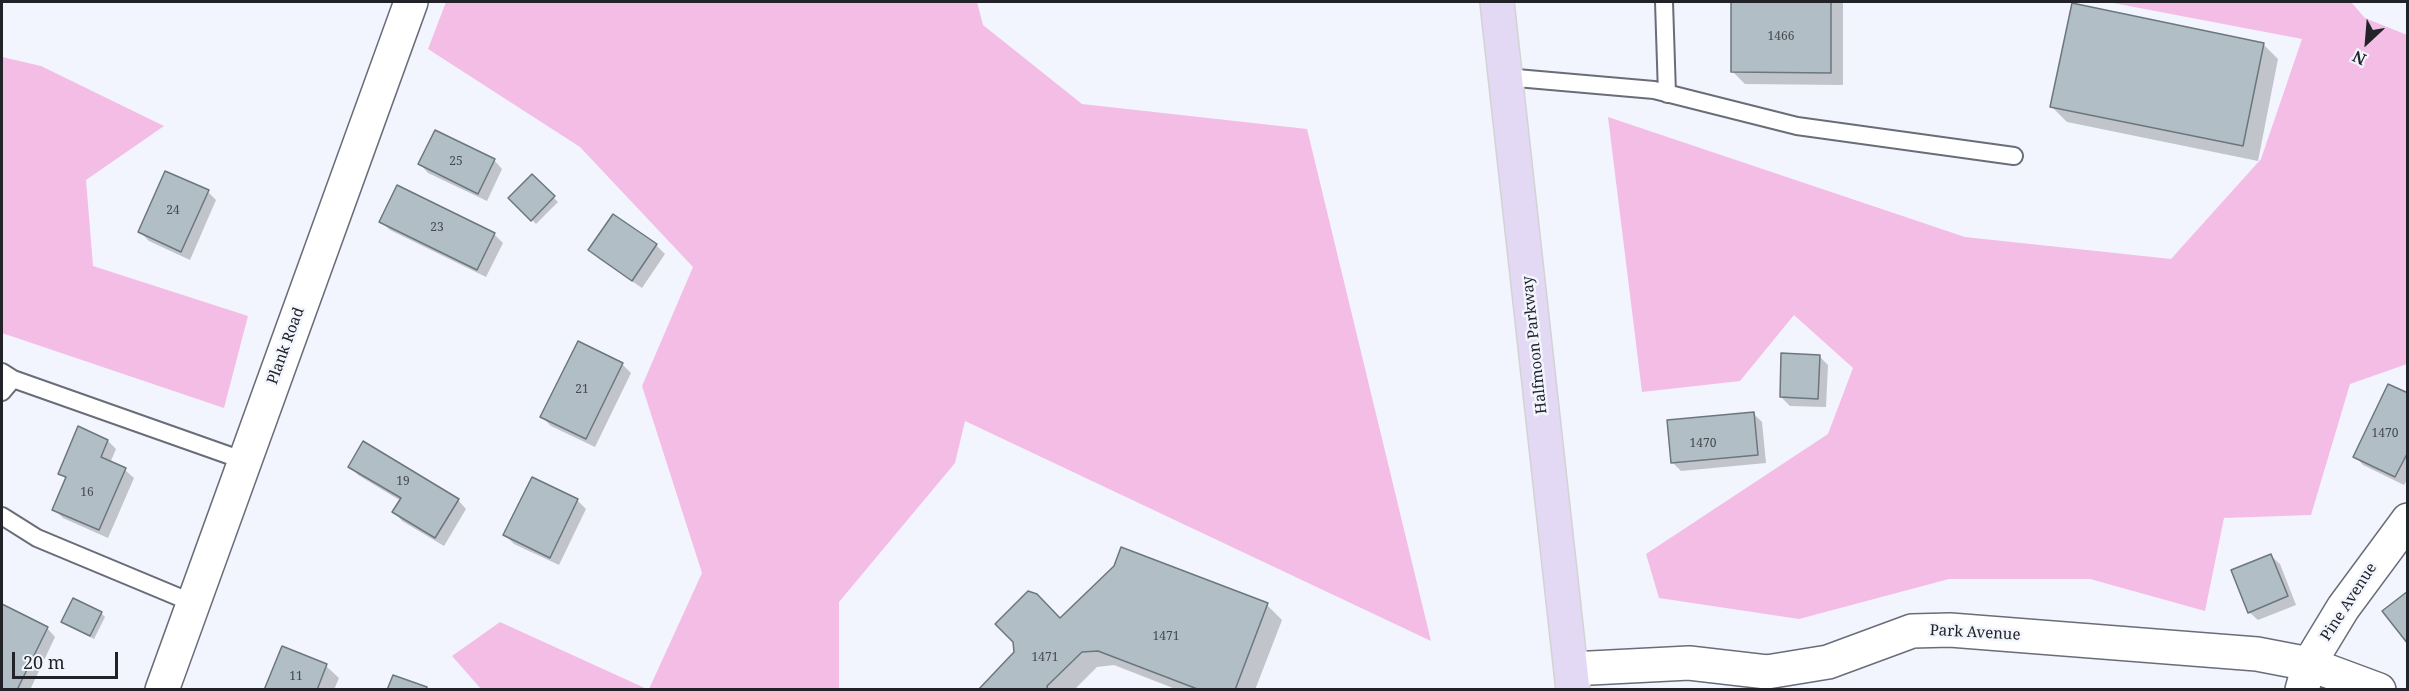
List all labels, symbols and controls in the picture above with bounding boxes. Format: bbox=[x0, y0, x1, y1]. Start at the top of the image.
north arrow bbox=[2337, 12, 2397, 72]
house number: 1466 bbox=[1768, 30, 1794, 44]
text: N bbox=[2349, 46, 2370, 71]
house number: 25 bbox=[449, 155, 463, 169]
house number: 24 bbox=[166, 204, 180, 218]
house number: 23 bbox=[430, 221, 444, 235]
street label: Halfmoon Parkway bbox=[1519, 275, 1551, 415]
street label: Plank Road bbox=[264, 305, 308, 387]
house number: 21 bbox=[575, 383, 589, 397]
house number: 1470 bbox=[2372, 427, 2398, 441]
house number: 1470 bbox=[1690, 437, 1716, 451]
house number: 19 bbox=[396, 475, 410, 489]
house number: 16 bbox=[80, 486, 94, 500]
street label: Pine Avenue bbox=[2317, 560, 2381, 644]
street label: Park Avenue bbox=[1929, 622, 2021, 644]
house number: 1471 bbox=[1153, 630, 1179, 644]
scale bar bbox=[15, 640, 122, 678]
text: 20 m bbox=[23, 650, 65, 674]
house number: 1471 bbox=[1032, 651, 1058, 665]
house number: 11 bbox=[289, 670, 303, 684]

